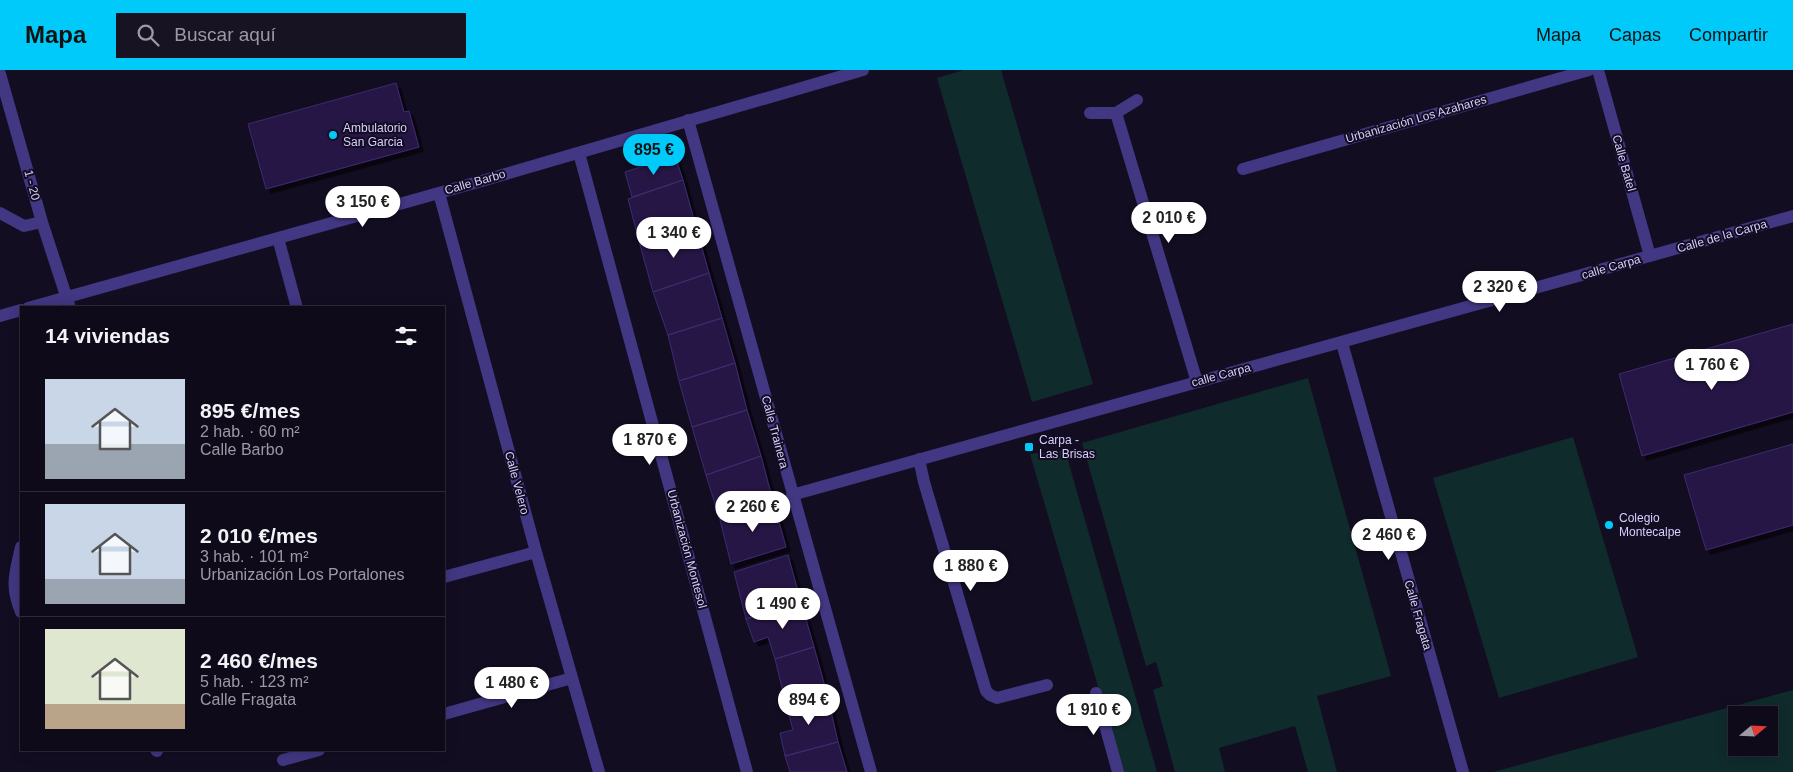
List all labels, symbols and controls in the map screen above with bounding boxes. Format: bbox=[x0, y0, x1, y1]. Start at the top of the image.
search box bbox=[116, 13, 466, 58]
text: Mapa bbox=[25, 21, 86, 48]
icon: search bbox=[134, 21, 162, 49]
text: Buscar aquí bbox=[174, 24, 276, 45]
text: Mapa bbox=[1536, 25, 1581, 45]
text: Capas bbox=[1609, 25, 1661, 45]
text: Compartir bbox=[1689, 25, 1768, 45]
street label: Urbanización Los Azahares bbox=[1344, 92, 1488, 146]
place label: Ambulatorio San Garcia bbox=[343, 121, 407, 149]
marker: Ambulatorio San Garcia bbox=[327, 129, 339, 141]
street label: Calle Batel bbox=[1609, 133, 1639, 193]
pin: 895 € bbox=[619, 134, 689, 176]
text: 895 € bbox=[634, 141, 674, 158]
street label: Calle Barbo bbox=[443, 167, 507, 197]
street label: 1 - 20 bbox=[21, 168, 43, 202]
pin: 3 150 € bbox=[317, 186, 409, 228]
text: 3 150 € bbox=[336, 193, 390, 210]
pin: 2 010 € bbox=[1123, 202, 1215, 244]
text: 2 010 € bbox=[1142, 209, 1196, 226]
pin: 1 340 € bbox=[628, 216, 720, 259]
street label: Calle de la Carpa bbox=[1676, 216, 1769, 256]
text: 1 340 € bbox=[647, 224, 701, 241]
street label: calle Carpa bbox=[1580, 252, 1642, 282]
pin: 2 320 € bbox=[1454, 270, 1546, 313]
text: 2 320 € bbox=[1473, 278, 1527, 295]
icon: filters bbox=[392, 322, 420, 350]
text: 14 viviendas bbox=[45, 324, 170, 347]
pin: 1 760 € bbox=[1666, 348, 1758, 391]
text: 1 760 € bbox=[1685, 356, 1739, 373]
street label: calle Carpa bbox=[1190, 360, 1252, 390]
street label: Calle Trainera bbox=[759, 394, 792, 470]
icon: home bbox=[85, 399, 145, 459]
text: 895 €/mes bbox=[200, 399, 300, 422]
text: 2 hab. · 60 m² bbox=[200, 423, 300, 440]
pin: 1 870 € bbox=[604, 424, 696, 466]
text: 1 870 € bbox=[623, 431, 677, 448]
place label: Carpa - Las Brisas bbox=[1039, 433, 1095, 461]
text: Calle Barbo bbox=[200, 441, 284, 458]
marker: Carpa - Las Brisas bbox=[1023, 441, 1035, 453]
street label: Calle Velero bbox=[502, 450, 532, 516]
street label: Urbanización Montesol bbox=[664, 488, 710, 610]
pin: 2 260 € bbox=[707, 490, 799, 533]
text: 2 260 € bbox=[726, 498, 780, 515]
place label: Colegio Montecalpe bbox=[1619, 511, 1681, 539]
pin: 2 460 € bbox=[1343, 518, 1435, 561]
marker: Colegio Montecalpe bbox=[1603, 519, 1615, 531]
icon: home bbox=[85, 524, 145, 584]
text: 2 010 €/mes bbox=[200, 524, 318, 547]
text: 2 460 € bbox=[1362, 526, 1416, 543]
text: 3 hab. · 101 m² bbox=[200, 548, 309, 565]
pin: 1 880 € bbox=[925, 550, 1017, 592]
text: 1 880 € bbox=[944, 557, 998, 574]
text: Urbanización Los Portalones bbox=[200, 566, 405, 583]
street label: Calle Fragata bbox=[1401, 578, 1435, 652]
pin: 1 490 € bbox=[737, 588, 829, 630]
text: 1 490 € bbox=[756, 595, 810, 612]
icon: home bbox=[85, 649, 145, 709]
text: 2 460 €/mes bbox=[200, 649, 318, 672]
pin: 1 480 € bbox=[466, 666, 558, 709]
text: 5 hab. · 123 m² bbox=[200, 673, 309, 690]
text: 1 480 € bbox=[485, 674, 539, 691]
pin: 894 € bbox=[774, 684, 844, 726]
text: Calle Fragata bbox=[200, 691, 296, 708]
text: 894 € bbox=[789, 691, 829, 708]
pin: 1 910 € bbox=[1048, 694, 1140, 736]
text: 1 910 € bbox=[1067, 701, 1121, 718]
north arrow bbox=[1728, 706, 1778, 756]
map controls bbox=[1728, 706, 1778, 756]

